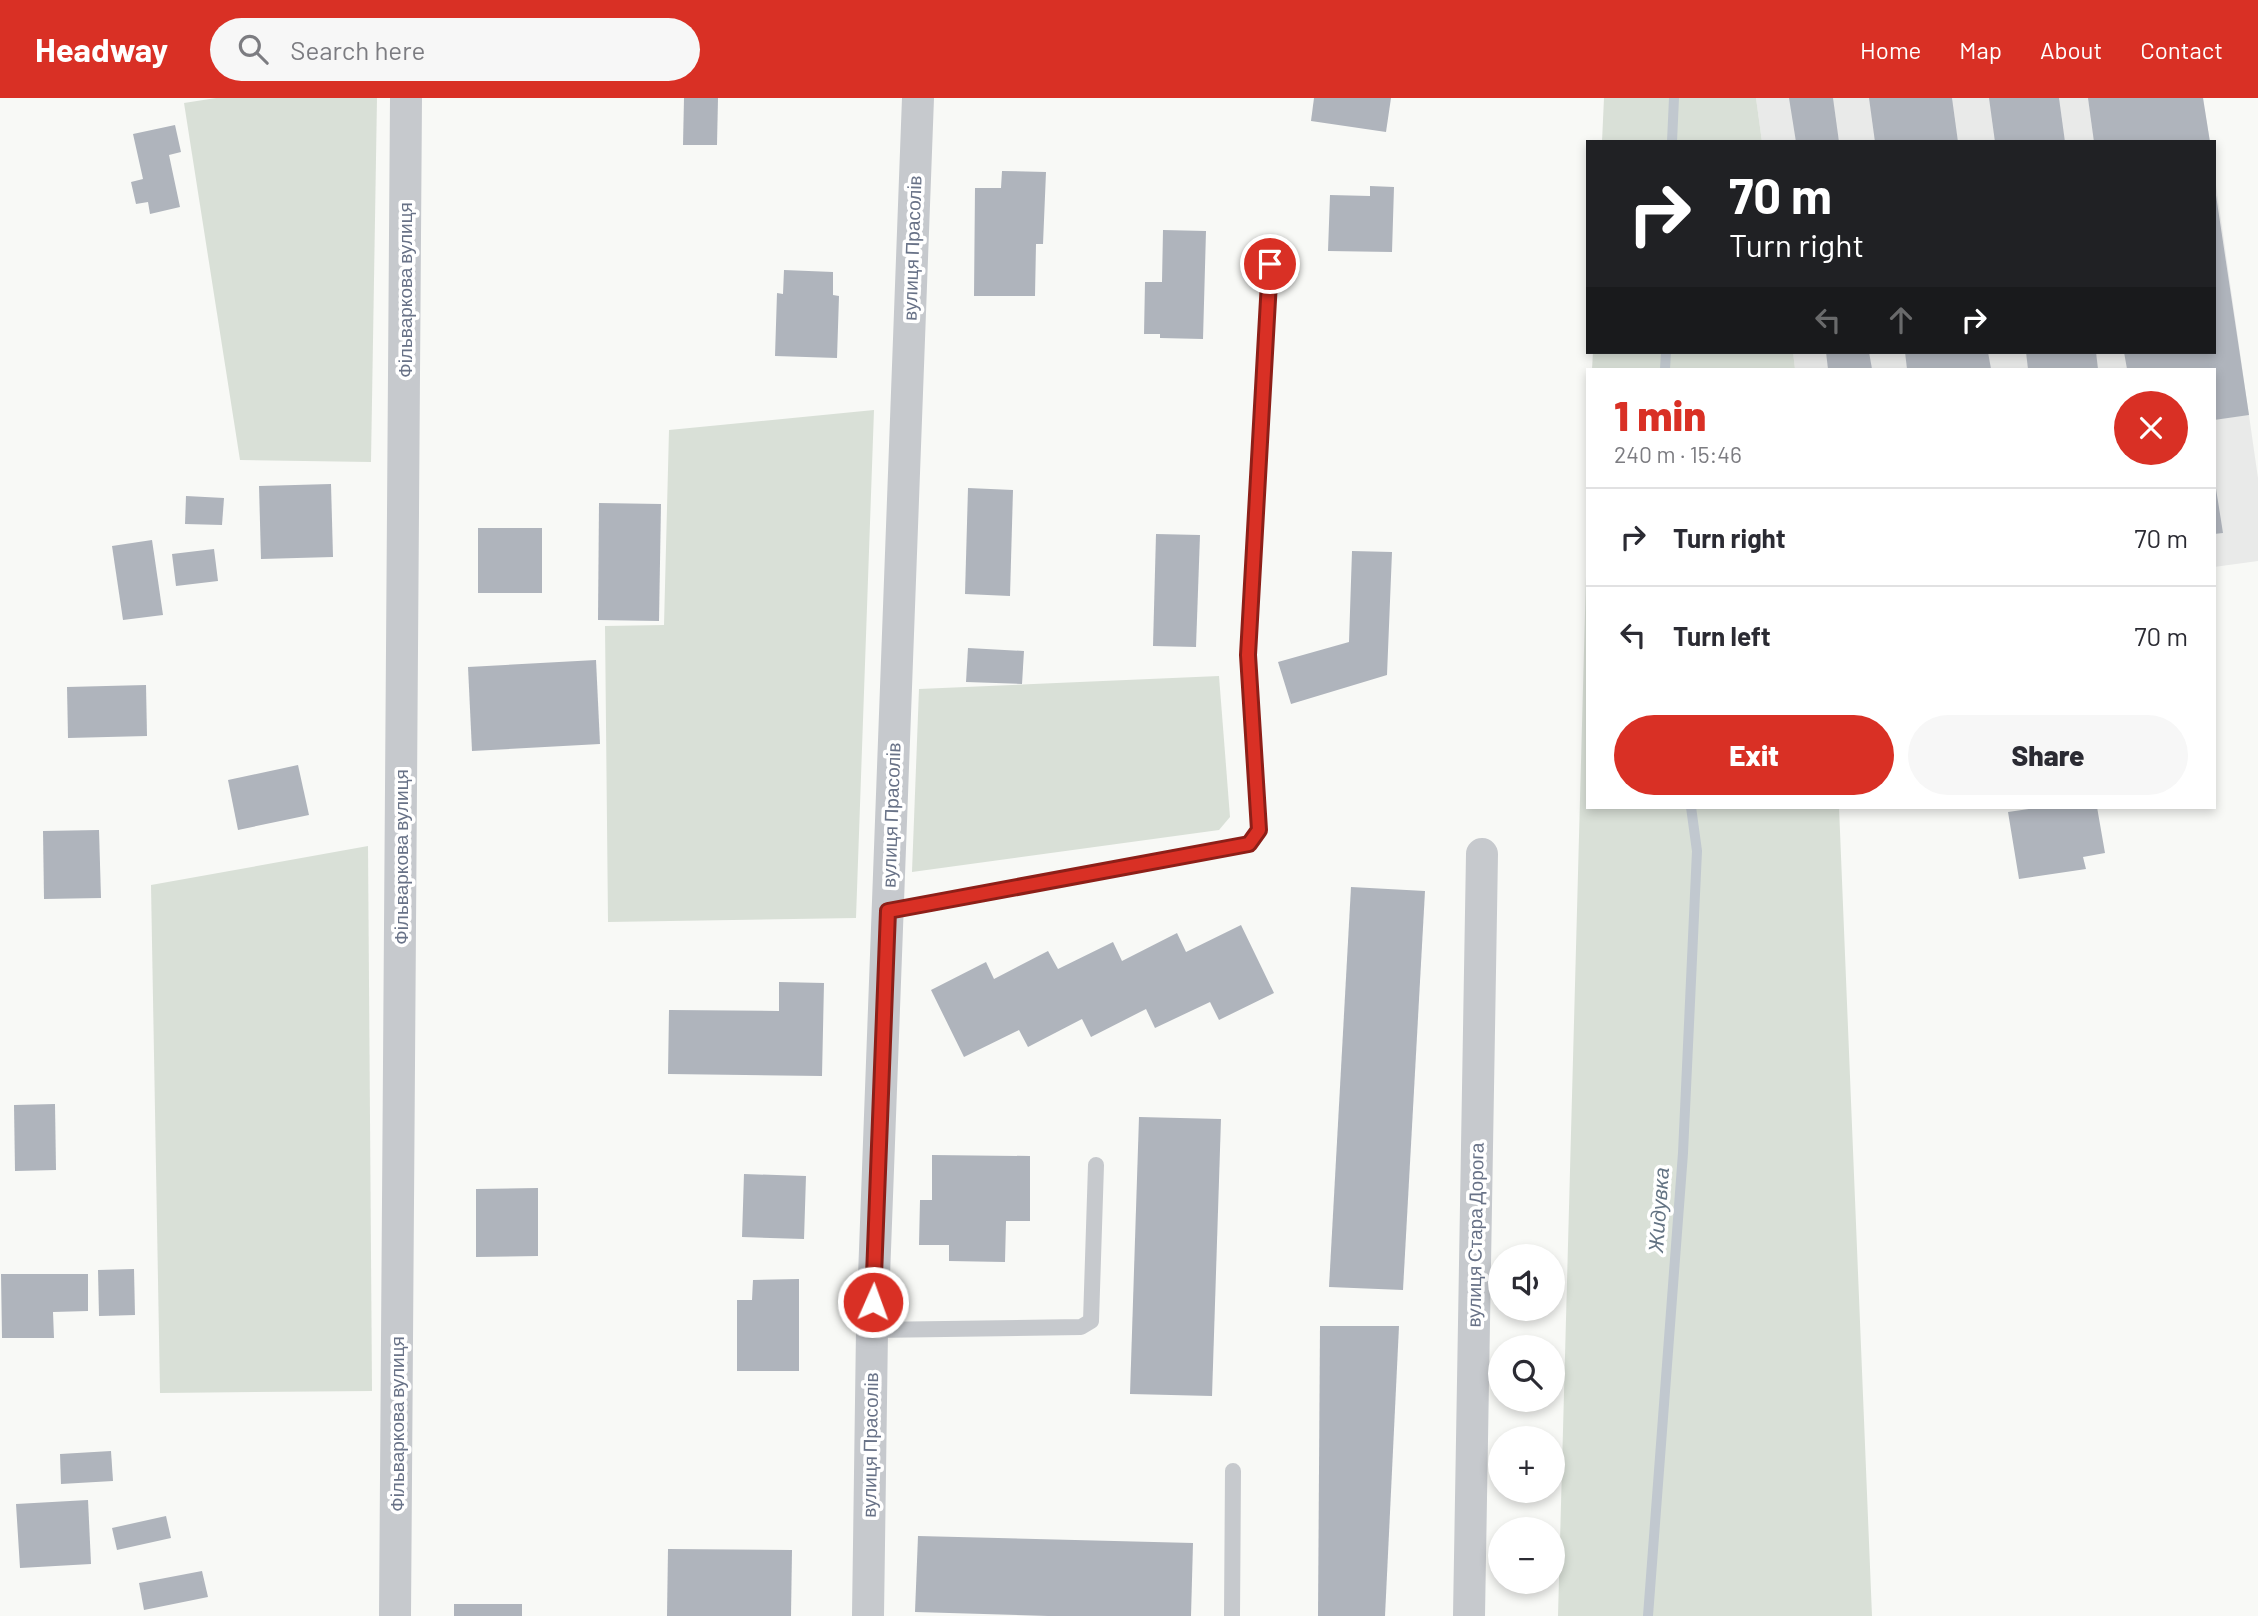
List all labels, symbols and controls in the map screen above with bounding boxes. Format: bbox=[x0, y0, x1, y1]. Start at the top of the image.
search box bbox=[210, 18, 700, 81]
text: Headway bbox=[35, 29, 168, 69]
icon: search bbox=[234, 30, 272, 68]
text: Search here bbox=[290, 34, 425, 65]
text: Home bbox=[1860, 35, 1921, 64]
text: Map bbox=[1959, 35, 2002, 64]
text: About bbox=[2040, 35, 2102, 64]
text: Contact bbox=[2140, 35, 2223, 64]
text: 70 m bbox=[1729, 165, 1832, 224]
icon: right bbox=[1614, 168, 1705, 259]
street label: вулиця Прасолів bbox=[897, 175, 926, 321]
street label: Фільваркова вулиця bbox=[393, 202, 416, 378]
text: Turn right bbox=[1729, 225, 1864, 263]
pin bbox=[1240, 234, 1300, 294]
icon: arrive bbox=[1251, 245, 1289, 283]
icon: left bbox=[1809, 301, 1847, 339]
icon: ahead bbox=[1882, 301, 1920, 339]
icon: right bbox=[1955, 301, 1993, 339]
text: 1 min bbox=[1614, 389, 1706, 439]
button: close bbox=[2114, 391, 2188, 465]
text: 240 m · 15:46 bbox=[1614, 440, 1742, 468]
icon: right bbox=[1614, 518, 1652, 556]
text: Turn right bbox=[1673, 522, 1786, 553]
text: 70 m bbox=[2134, 522, 2188, 553]
icon: left bbox=[1614, 616, 1652, 654]
text: Turn left bbox=[1673, 620, 1771, 651]
text: 70 m bbox=[2134, 620, 2188, 651]
button: Exit bbox=[1614, 715, 1894, 795]
button: Share bbox=[1908, 715, 2188, 795]
street label: вулиця Прасолів bbox=[876, 742, 905, 888]
street label: Фільваркова вулиця bbox=[389, 769, 412, 945]
street label: вулиця Стара Дорога bbox=[1461, 1142, 1488, 1328]
water label: Жидувка bbox=[1642, 1166, 1673, 1254]
map controls bbox=[1488, 1244, 1565, 1594]
button: sound bbox=[1488, 1244, 1565, 1321]
position arrow bbox=[836, 1265, 910, 1339]
button: search bbox=[1488, 1335, 1565, 1412]
street label: Фільваркова вулиця bbox=[385, 1336, 408, 1512]
street label: вулиця Прасолів bbox=[857, 1372, 882, 1518]
button: + bbox=[1488, 1426, 1565, 1503]
button: − bbox=[1488, 1517, 1565, 1594]

